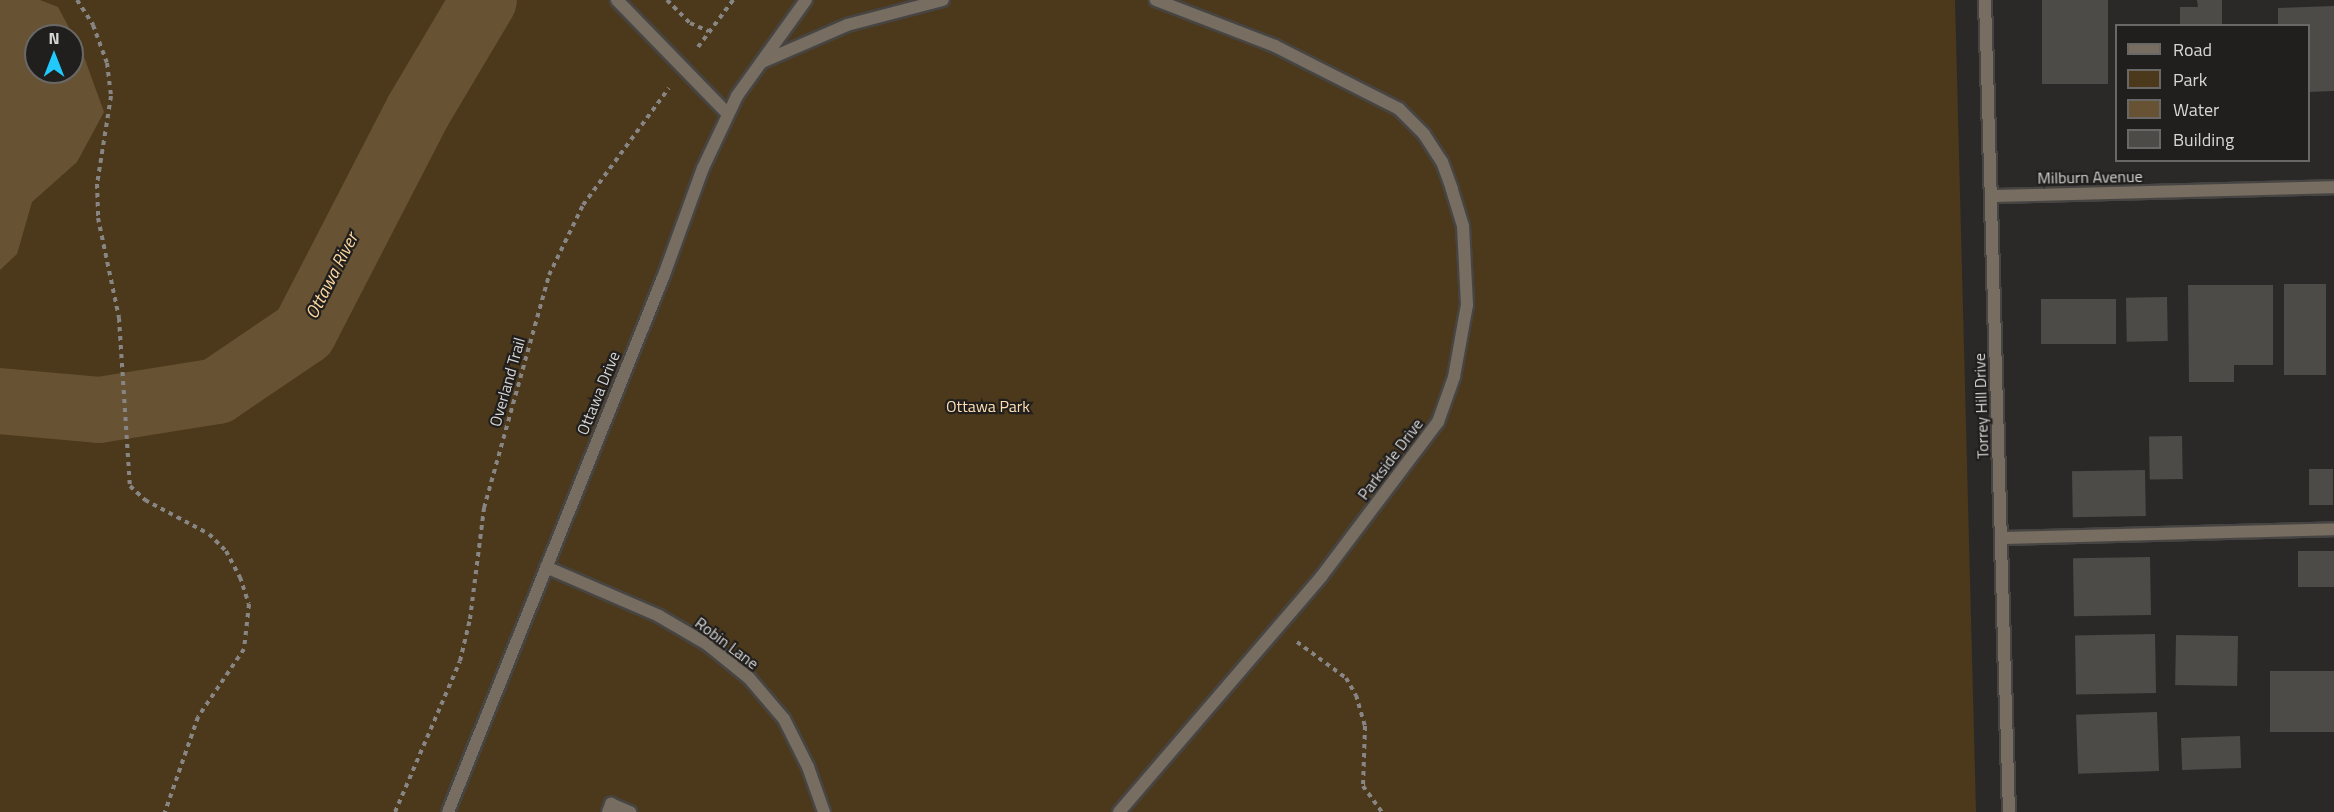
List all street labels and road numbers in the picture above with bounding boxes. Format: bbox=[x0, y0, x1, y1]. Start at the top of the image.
street label: Milburn Avenue bbox=[2037, 166, 2143, 188]
street label: Overland Trail bbox=[485, 335, 529, 429]
street label: Ottawa Drive bbox=[573, 348, 623, 438]
street label: Torrey Hill Drive bbox=[1970, 353, 1992, 459]
street label: Parkside Drive bbox=[1353, 415, 1427, 503]
street label: Robin Lane bbox=[691, 613, 763, 673]

